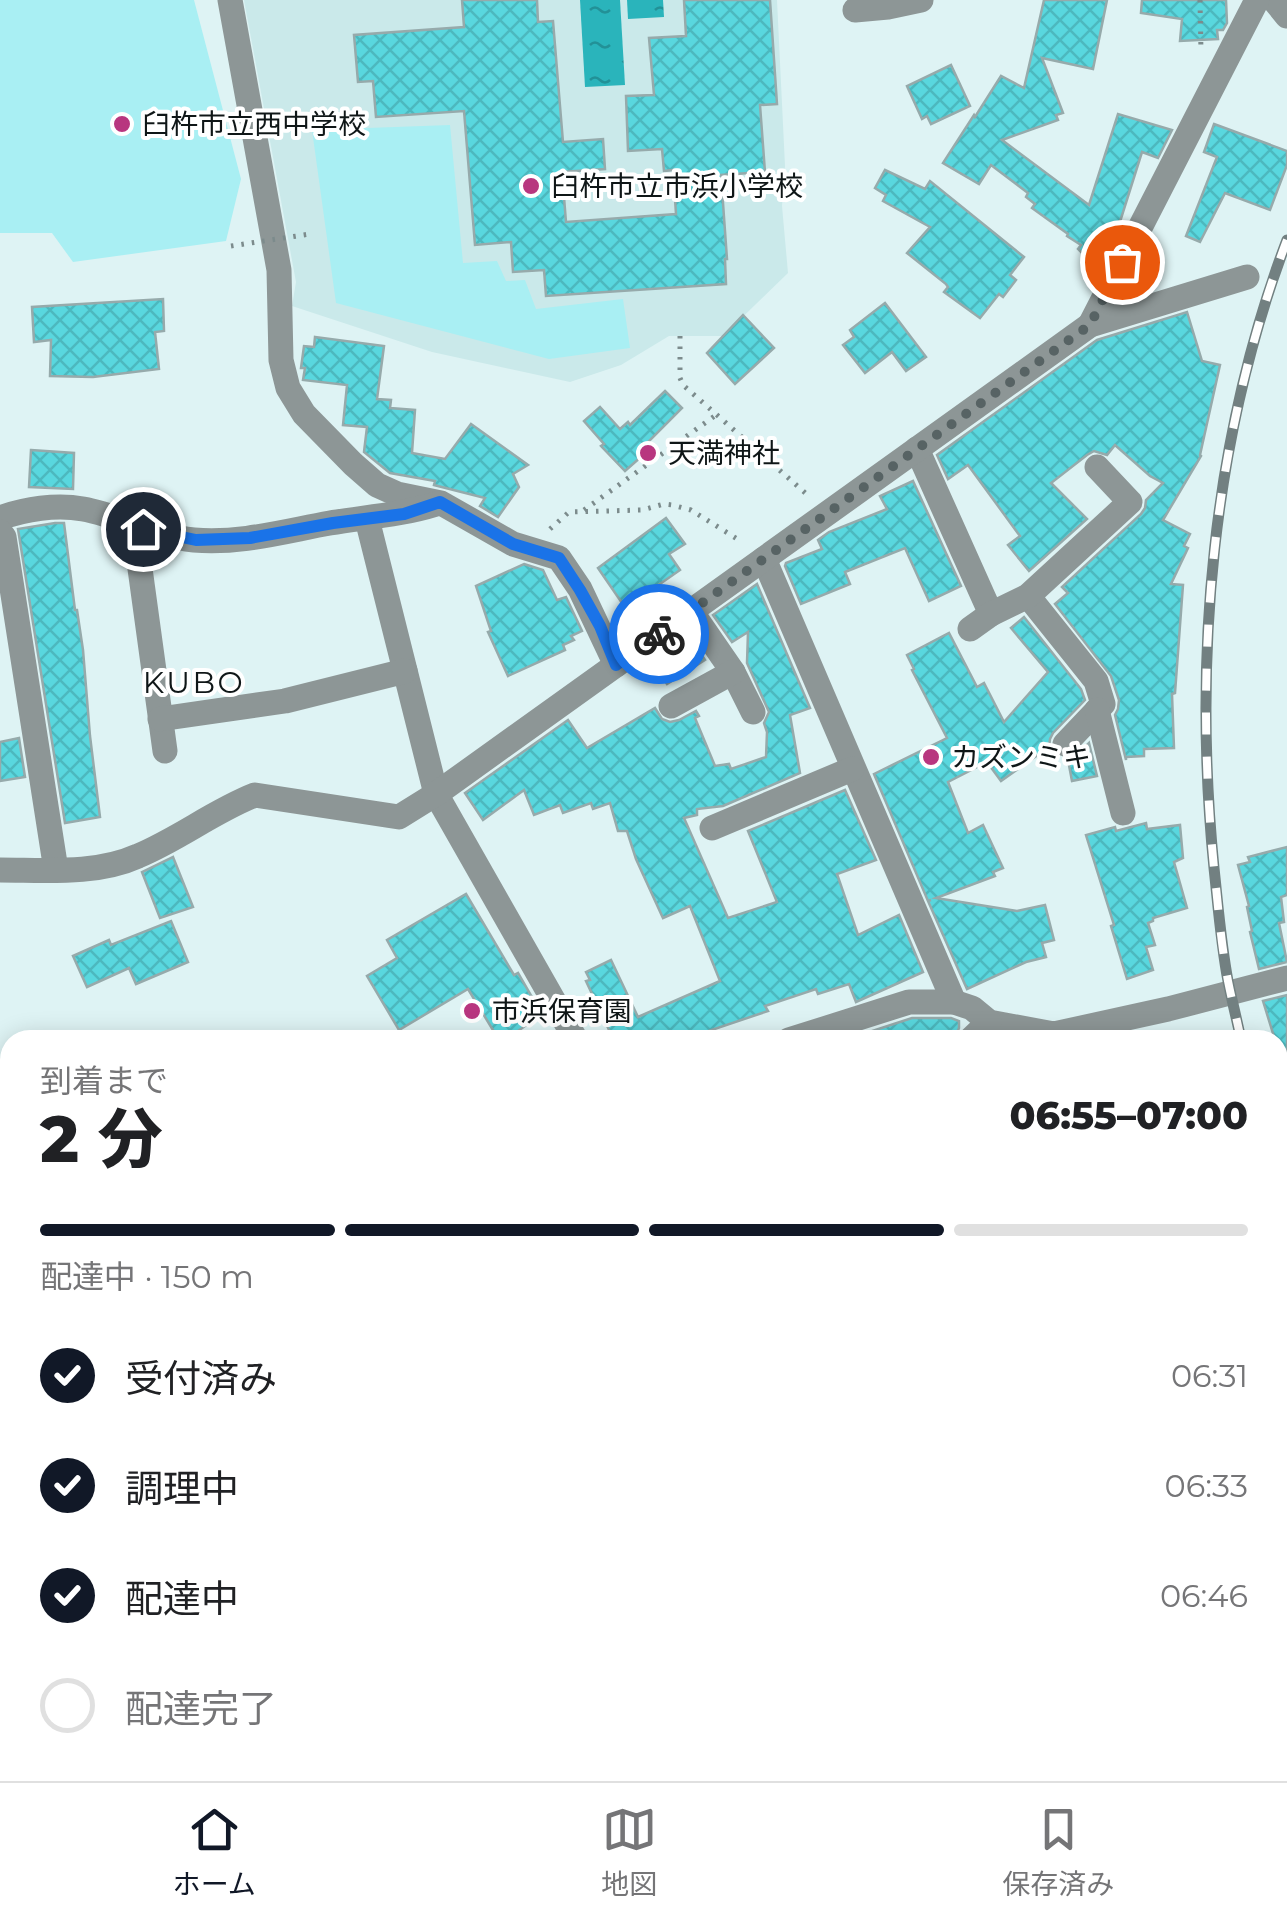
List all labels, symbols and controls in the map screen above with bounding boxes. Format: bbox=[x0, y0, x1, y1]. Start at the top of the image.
place label: 臼杵市立西中学校 bbox=[142, 107, 366, 141]
marker: 臼杵市立西中学校 bbox=[111, 113, 133, 135]
place label: 臼杵市立市浜小学校 bbox=[551, 169, 803, 203]
marker: 臼杵市立市浜小学校 bbox=[520, 175, 542, 197]
pin bbox=[1080, 220, 1165, 305]
icon: bag bbox=[1095, 235, 1150, 290]
place label: 天満神社 bbox=[668, 436, 780, 470]
marker: 天満神社 bbox=[637, 442, 659, 464]
pin bbox=[101, 487, 186, 572]
icon: home bbox=[116, 502, 171, 557]
courier bbox=[609, 584, 709, 684]
icon: bike bbox=[632, 607, 687, 662]
district label: KUBO bbox=[143, 664, 245, 701]
place label: カズンミキ bbox=[951, 740, 1091, 774]
marker: カズンミキ bbox=[920, 746, 942, 768]
place label: 市浜保育園 bbox=[492, 994, 632, 1028]
marker: 市浜保育園 bbox=[461, 1000, 483, 1022]
text: 到着まで bbox=[40, 1061, 168, 1100]
text: 06:55–07:00 bbox=[1010, 1092, 1248, 1139]
text: 2 分 bbox=[40, 1099, 163, 1178]
text: 配達中 · 150 m bbox=[40, 1257, 254, 1296]
icon: check bbox=[40, 1348, 95, 1403]
text: 受付済み bbox=[125, 1355, 277, 1402]
text: 06:31 bbox=[1171, 1356, 1248, 1395]
icon: check bbox=[40, 1458, 95, 1513]
text: 調理中 bbox=[125, 1465, 239, 1512]
text: 06:33 bbox=[1165, 1466, 1248, 1505]
icon: check bbox=[40, 1568, 95, 1623]
text: 配達中 bbox=[125, 1575, 239, 1622]
text: 06:46 bbox=[1160, 1576, 1248, 1615]
text: 配達完了 bbox=[125, 1685, 277, 1732]
tab: ホーム bbox=[173, 1802, 256, 1902]
tab: 地図 bbox=[601, 1802, 657, 1902]
tab: 保存済み bbox=[1002, 1802, 1114, 1902]

